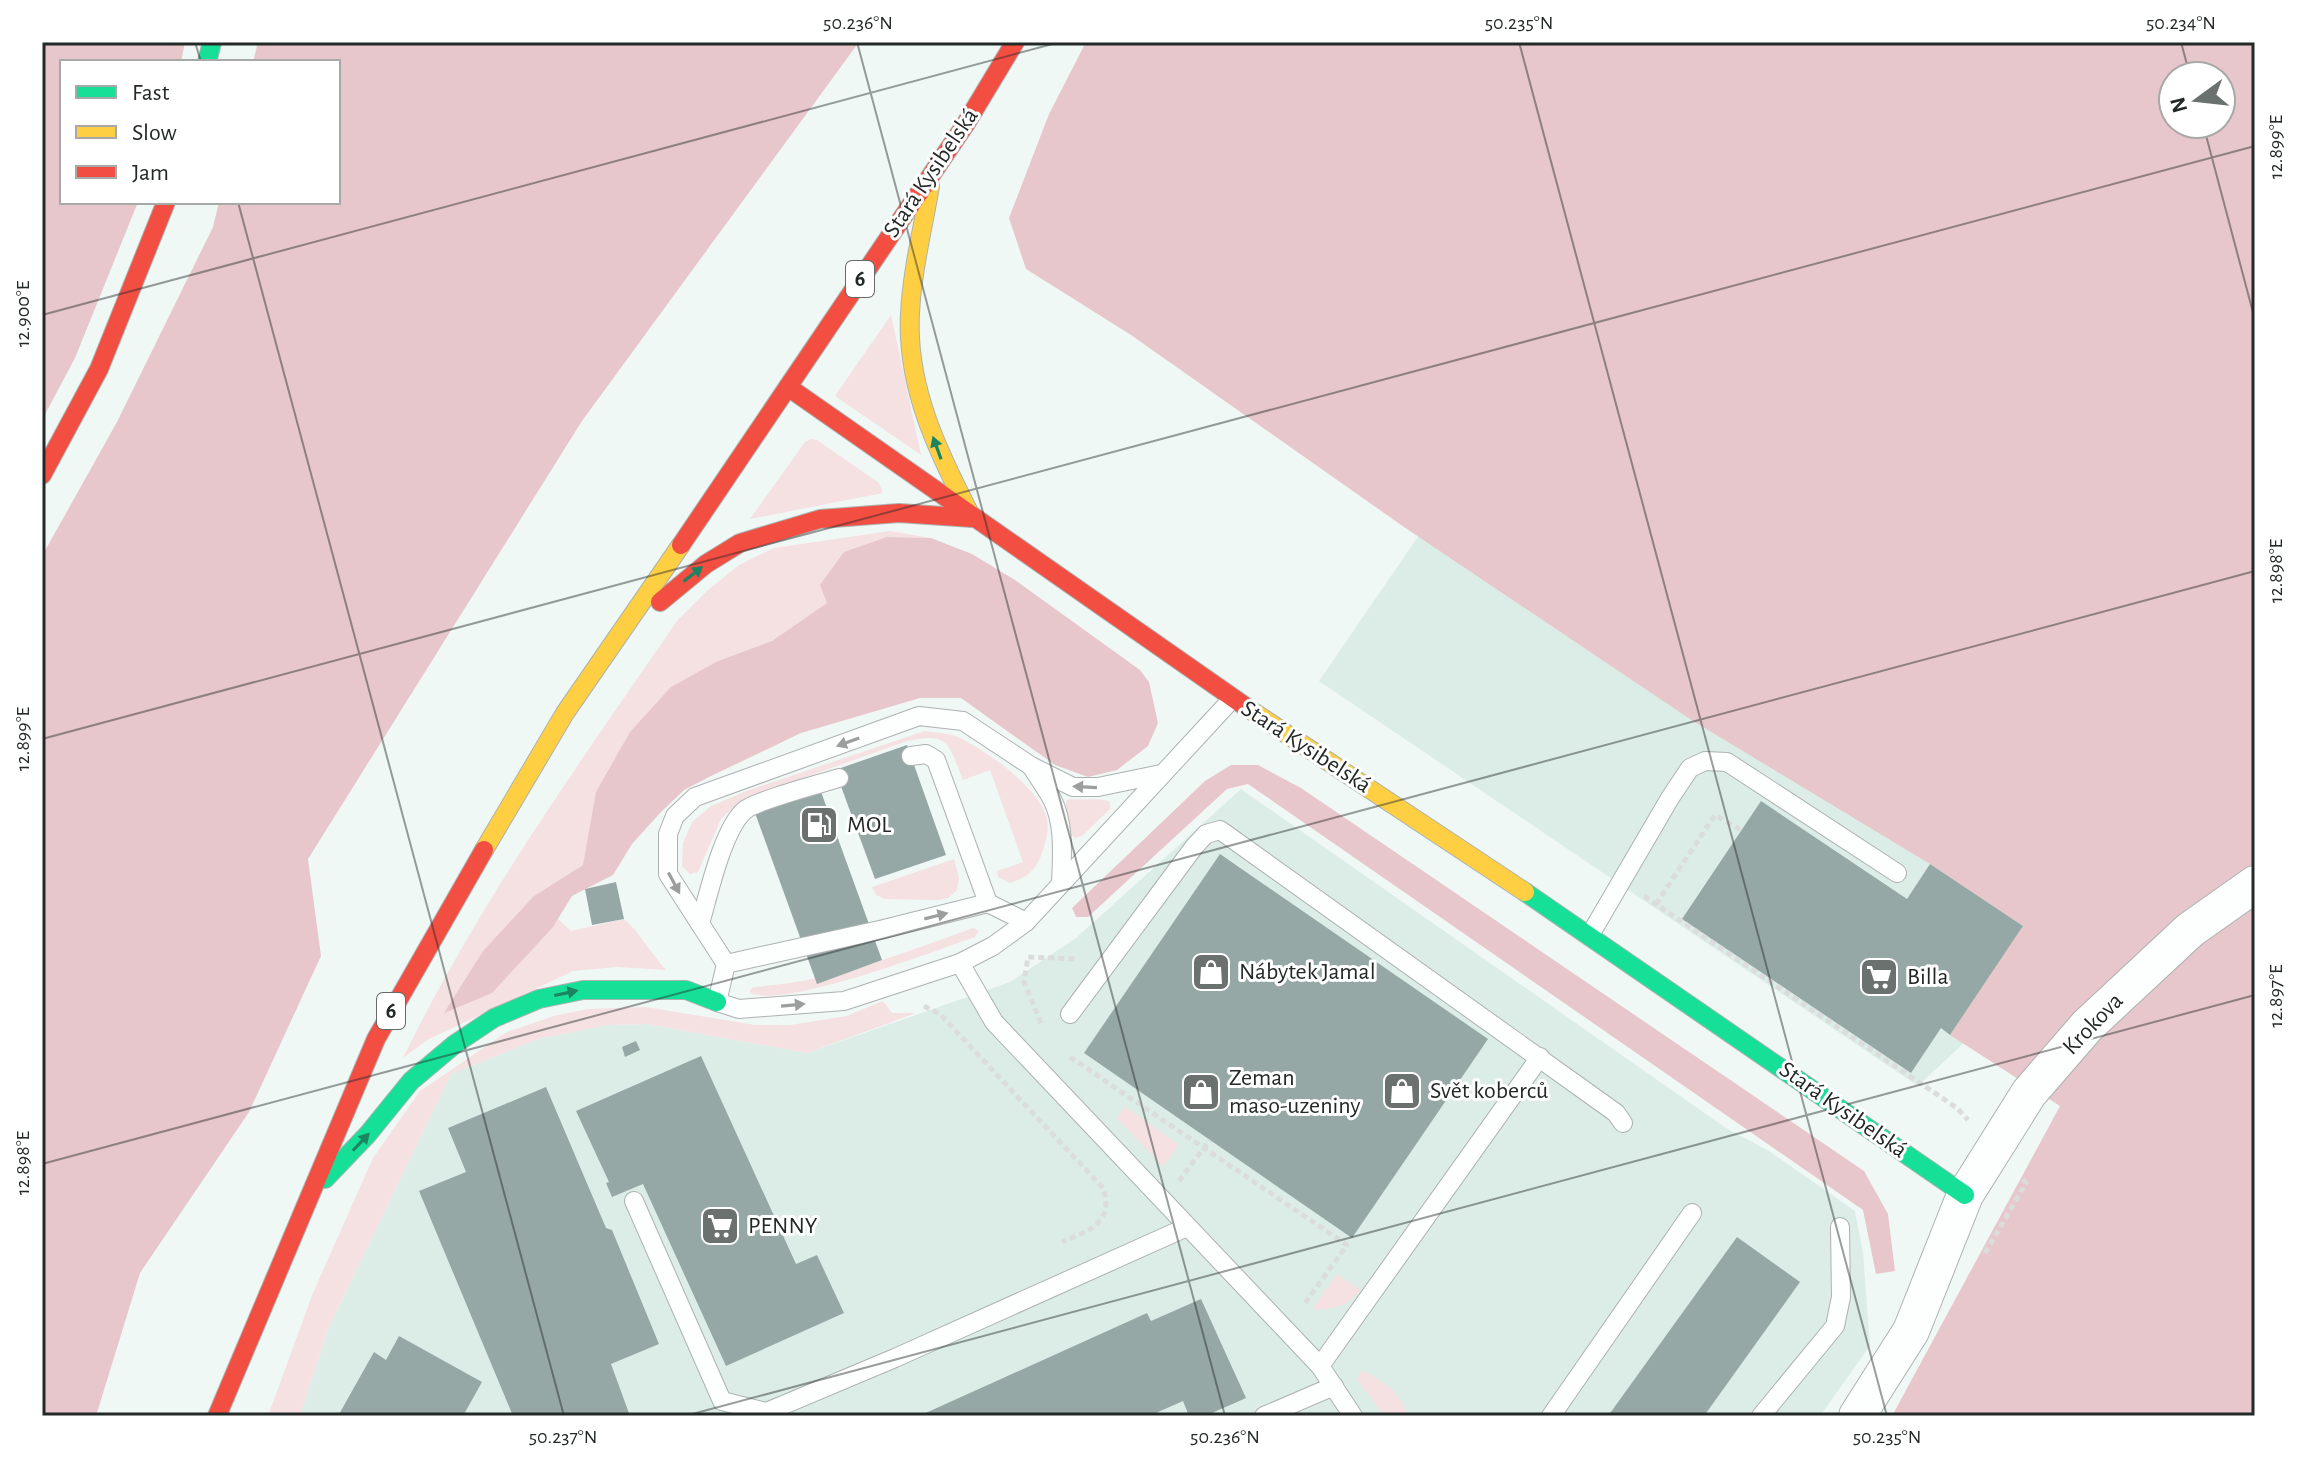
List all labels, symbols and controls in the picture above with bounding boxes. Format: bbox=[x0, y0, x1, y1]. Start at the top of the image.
text: 50.236°N bbox=[823, 13, 893, 33]
text: 50.235°N bbox=[1485, 13, 1553, 33]
text: 50.234°N bbox=[2146, 13, 2216, 33]
legend bbox=[60, 60, 340, 204]
north arrow bbox=[2157, 60, 2237, 140]
text: Fast bbox=[132, 81, 170, 105]
text: N bbox=[2166, 95, 2191, 115]
street label: Stará Kysibelská bbox=[879, 104, 983, 242]
text: 12.899°E bbox=[2266, 114, 2286, 179]
text: Slow bbox=[132, 121, 177, 145]
text: Jam bbox=[132, 161, 169, 185]
road number: 6 bbox=[846, 261, 874, 297]
text: 12.900°E bbox=[13, 280, 33, 347]
one-way arrow bbox=[930, 436, 943, 460]
text: 12.898°E bbox=[2266, 538, 2286, 603]
one-way arrow bbox=[683, 566, 703, 582]
street label: Stará Kysibelská bbox=[1237, 696, 1375, 798]
text: 12.899°E bbox=[13, 706, 33, 771]
one-way arrow bbox=[836, 736, 860, 748]
one-way arrow bbox=[1072, 780, 1097, 793]
fuel station icon: MOL bbox=[798, 804, 840, 846]
place label: MOL bbox=[847, 813, 891, 837]
one-way arrow bbox=[667, 872, 681, 894]
one-way arrow bbox=[923, 909, 948, 921]
shop icon: Nábytek Jamal bbox=[1190, 951, 1232, 993]
supermarket icon: Billa bbox=[1858, 956, 1900, 998]
place label: Nábytek Jamal bbox=[1239, 960, 1376, 984]
text: 12.897°E bbox=[2266, 964, 2286, 1028]
place label: Billa bbox=[1907, 965, 1949, 989]
one-way arrow bbox=[554, 986, 579, 999]
street label: Krokova bbox=[2058, 989, 2128, 1059]
road number: 6 bbox=[377, 993, 405, 1029]
one-way arrow bbox=[781, 998, 806, 1011]
street label: Stará Kysibelská bbox=[1775, 1057, 1911, 1163]
place label: Zeman maso-uzeniny bbox=[1229, 1066, 1361, 1118]
shop icon: Svět koberců bbox=[1381, 1070, 1423, 1112]
shop icon: Zeman maso-uzeniny bbox=[1180, 1071, 1222, 1113]
place label: Svět koberců bbox=[1430, 1079, 1548, 1103]
text: 12.898°E bbox=[13, 1130, 33, 1195]
one-way arrow bbox=[351, 1133, 369, 1152]
supermarket icon: PENNY bbox=[699, 1205, 741, 1247]
place label: PENNY bbox=[748, 1214, 818, 1238]
text: 50.237°N bbox=[529, 1427, 597, 1447]
text: 50.236°N bbox=[1190, 1427, 1260, 1447]
text: 50.235°N bbox=[1853, 1427, 1921, 1447]

